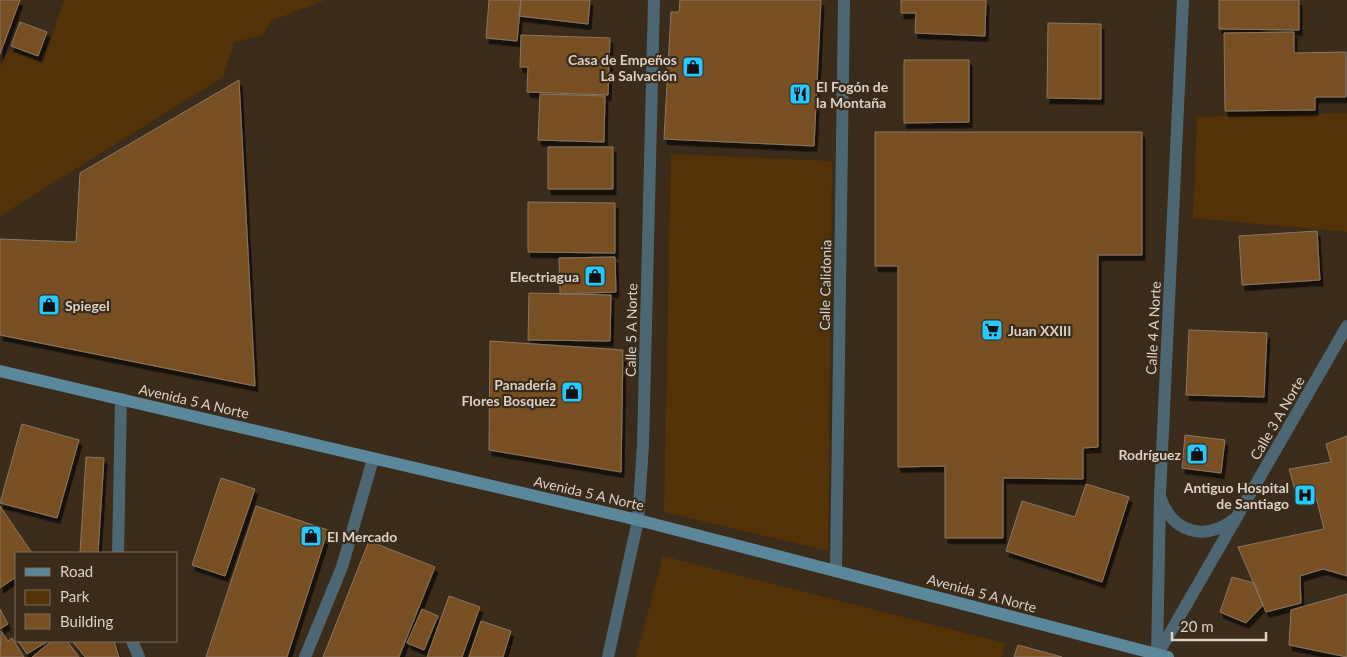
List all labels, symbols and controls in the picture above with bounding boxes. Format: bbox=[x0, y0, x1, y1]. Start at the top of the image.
place label: Casa de Empeños La Salvación bbox=[568, 51, 677, 84]
shop icon: Casa de Empeños La Salvación bbox=[681, 55, 705, 79]
place label: El Fogón de la Montaña bbox=[816, 78, 889, 111]
restaurant icon: El Fogón de la Montaña bbox=[788, 82, 812, 106]
street label: Calle Calidonia bbox=[816, 239, 834, 331]
shop icon: Electriagua bbox=[583, 264, 607, 288]
place label: Electriagua bbox=[510, 268, 579, 285]
street label: Calle 4 A Norte bbox=[1142, 281, 1164, 375]
street label: Calle 5 A Norte bbox=[622, 283, 640, 377]
shop icon: Spiegel bbox=[37, 293, 61, 317]
place label: Spiegel bbox=[65, 297, 110, 314]
supermarket icon: Juan XXIII bbox=[980, 318, 1004, 342]
place label: Juan XXIII bbox=[1008, 322, 1071, 339]
street label: Calle 3 A Norte bbox=[1246, 373, 1308, 463]
place label: Panadería Flores Bosquez bbox=[462, 376, 557, 409]
street label: Avenida 5 A Norte bbox=[137, 380, 251, 422]
shop icon: Panadería Flores Bosquez bbox=[560, 380, 584, 404]
shop icon: Rodríguez bbox=[1185, 442, 1209, 466]
place label: Rodríguez bbox=[1118, 446, 1182, 463]
street label: Avenida 5 A Norte bbox=[532, 472, 646, 514]
place label: Antiguo Hospital de Santiago bbox=[1183, 479, 1289, 512]
hospital icon: Antiguo Hospital de Santiago bbox=[1293, 483, 1317, 507]
shop icon: El Mercado bbox=[299, 524, 323, 548]
place label: El Mercado bbox=[327, 528, 397, 545]
legend bbox=[15, 552, 178, 642]
text: Road bbox=[60, 562, 93, 580]
street label: Avenida 5 A Norte bbox=[925, 570, 1039, 616]
text: Park bbox=[60, 587, 90, 605]
scale bar bbox=[1172, 610, 1266, 642]
text: Building bbox=[60, 612, 113, 630]
text: 20 m bbox=[1180, 617, 1214, 635]

